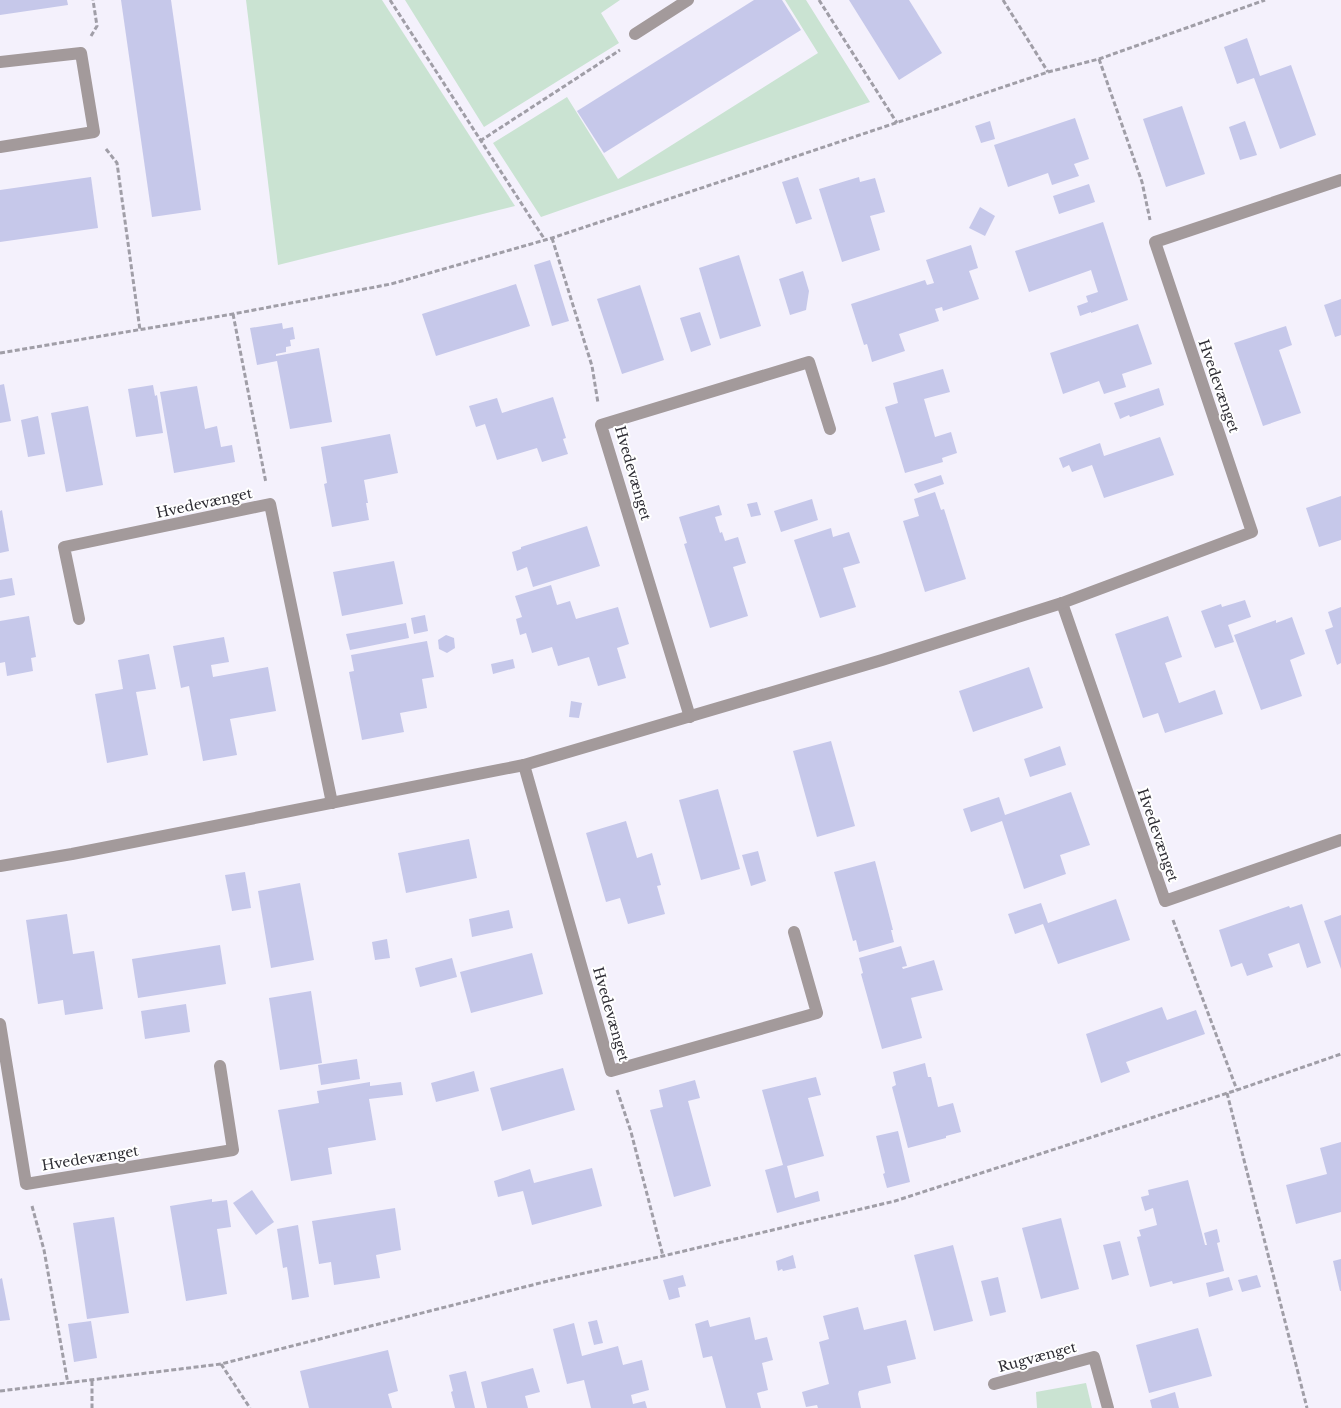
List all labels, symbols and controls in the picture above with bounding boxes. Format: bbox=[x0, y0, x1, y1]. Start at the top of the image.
street label: Hvedevænget bbox=[1195, 337, 1244, 436]
street label: Hvedevænget bbox=[611, 424, 655, 523]
street label: Hvedevænget bbox=[154, 484, 254, 522]
street label: Hvedevænget bbox=[1134, 786, 1183, 885]
street label: Hvedevænget bbox=[589, 965, 633, 1064]
street label: Hvedevænget bbox=[40, 1141, 140, 1175]
street label: Rugvænget bbox=[996, 1338, 1079, 1376]

